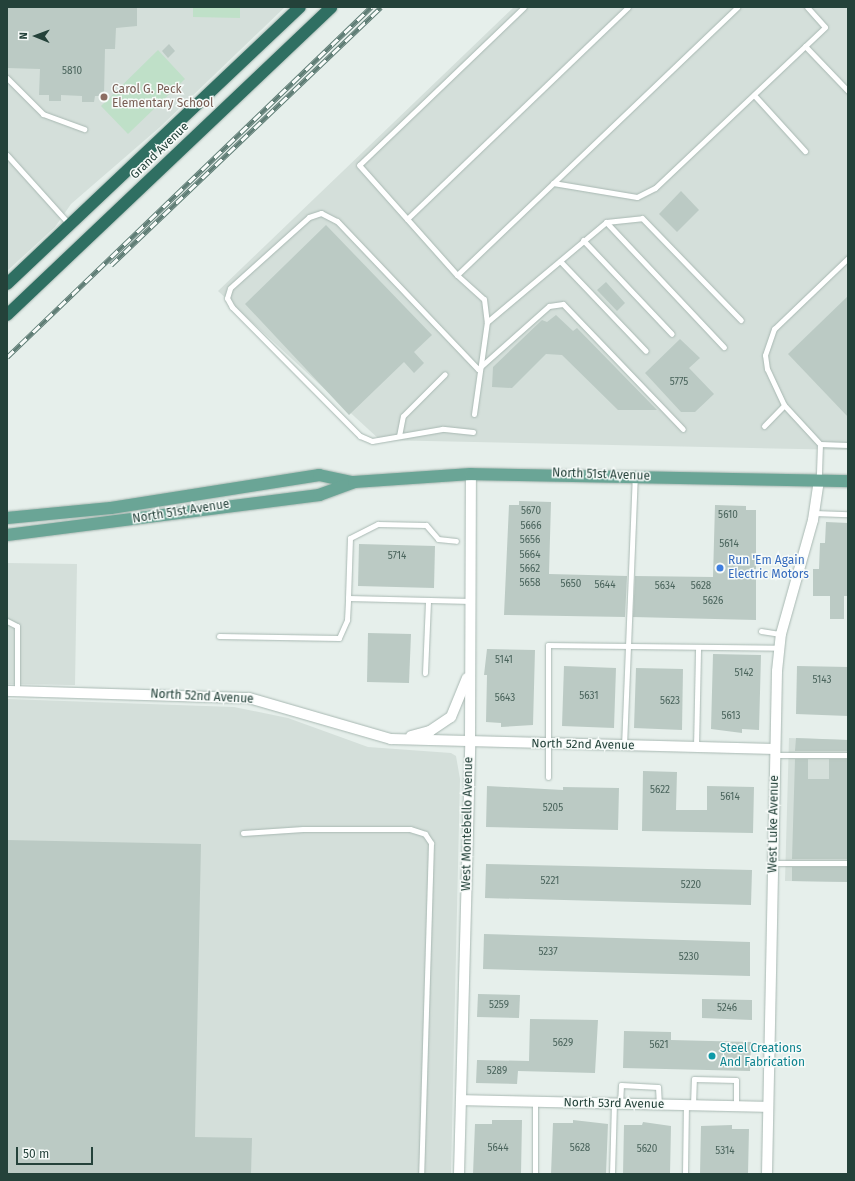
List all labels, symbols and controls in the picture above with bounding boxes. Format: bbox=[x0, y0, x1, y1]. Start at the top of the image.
north arrow bbox=[16, 16, 56, 56]
text: N bbox=[17, 32, 30, 40]
house number: 5810 bbox=[62, 66, 82, 78]
place label: Carol G. Peck Elementary School bbox=[112, 83, 214, 111]
marker: Carol G. Peck Elementary School bbox=[99, 92, 109, 102]
street label: Grand Avenue bbox=[128, 120, 192, 182]
house number: 5775 bbox=[670, 377, 688, 389]
street label: North 51st Avenue bbox=[552, 466, 650, 484]
street label: North 51st Avenue bbox=[132, 497, 230, 527]
house number: 5670 bbox=[521, 506, 541, 518]
house number: 5610 bbox=[718, 510, 738, 522]
house number: 5666 bbox=[521, 521, 541, 533]
house number: 5656 bbox=[520, 535, 540, 547]
house number: 5614 bbox=[719, 539, 739, 551]
house number: 5664 bbox=[520, 550, 540, 562]
house number: 5714 bbox=[388, 551, 406, 563]
place label: Run 'Em Again Electric Motors bbox=[728, 554, 809, 582]
marker: Run 'Em Again Electric Motors bbox=[715, 563, 725, 573]
house number: 5662 bbox=[520, 564, 540, 576]
house number: 5658 bbox=[520, 578, 540, 590]
house number: 5650 bbox=[561, 579, 581, 591]
house number: 5644 bbox=[595, 580, 615, 592]
house number: 5634 bbox=[655, 581, 675, 593]
house number: 5628 bbox=[691, 581, 711, 593]
house number: 5626 bbox=[703, 596, 723, 608]
house number: 5141 bbox=[495, 655, 513, 667]
house number: 5142 bbox=[735, 668, 753, 680]
house number: 5143 bbox=[813, 675, 831, 687]
street label: North 52nd Avenue bbox=[150, 687, 254, 707]
house number: 5631 bbox=[579, 691, 599, 703]
house number: 5643 bbox=[495, 693, 515, 705]
house number: 5623 bbox=[660, 696, 680, 708]
house number: 5613 bbox=[721, 711, 741, 723]
street label: North 52nd Avenue bbox=[531, 737, 635, 753]
street label: West Montebello Avenue bbox=[460, 757, 476, 891]
street label: West Luke Avenue bbox=[766, 775, 782, 873]
house number: 5622 bbox=[650, 785, 670, 797]
house number: 5614 bbox=[720, 792, 740, 804]
house number: 5205 bbox=[543, 803, 563, 815]
house number: 5221 bbox=[541, 876, 559, 888]
house number: 5220 bbox=[681, 880, 701, 892]
house number: 5237 bbox=[538, 947, 558, 959]
house number: 5230 bbox=[679, 952, 699, 964]
house number: 5259 bbox=[489, 1000, 509, 1012]
house number: 5246 bbox=[717, 1003, 737, 1015]
house number: 5629 bbox=[553, 1038, 573, 1050]
house number: 5621 bbox=[649, 1040, 669, 1052]
place label: Steel Creations And Fabrication bbox=[720, 1042, 805, 1070]
marker: Steel Creations And Fabrication bbox=[707, 1051, 717, 1061]
house number: 5289 bbox=[487, 1066, 507, 1078]
street label: North 53rd Avenue bbox=[564, 1096, 664, 1112]
scale bar bbox=[18, 1139, 95, 1165]
house number: 5644 bbox=[488, 1143, 508, 1155]
house number: 5628 bbox=[570, 1143, 590, 1155]
house number: 5620 bbox=[637, 1144, 657, 1156]
house number: 5314 bbox=[715, 1146, 735, 1158]
text: 50 m bbox=[23, 1147, 49, 1161]

